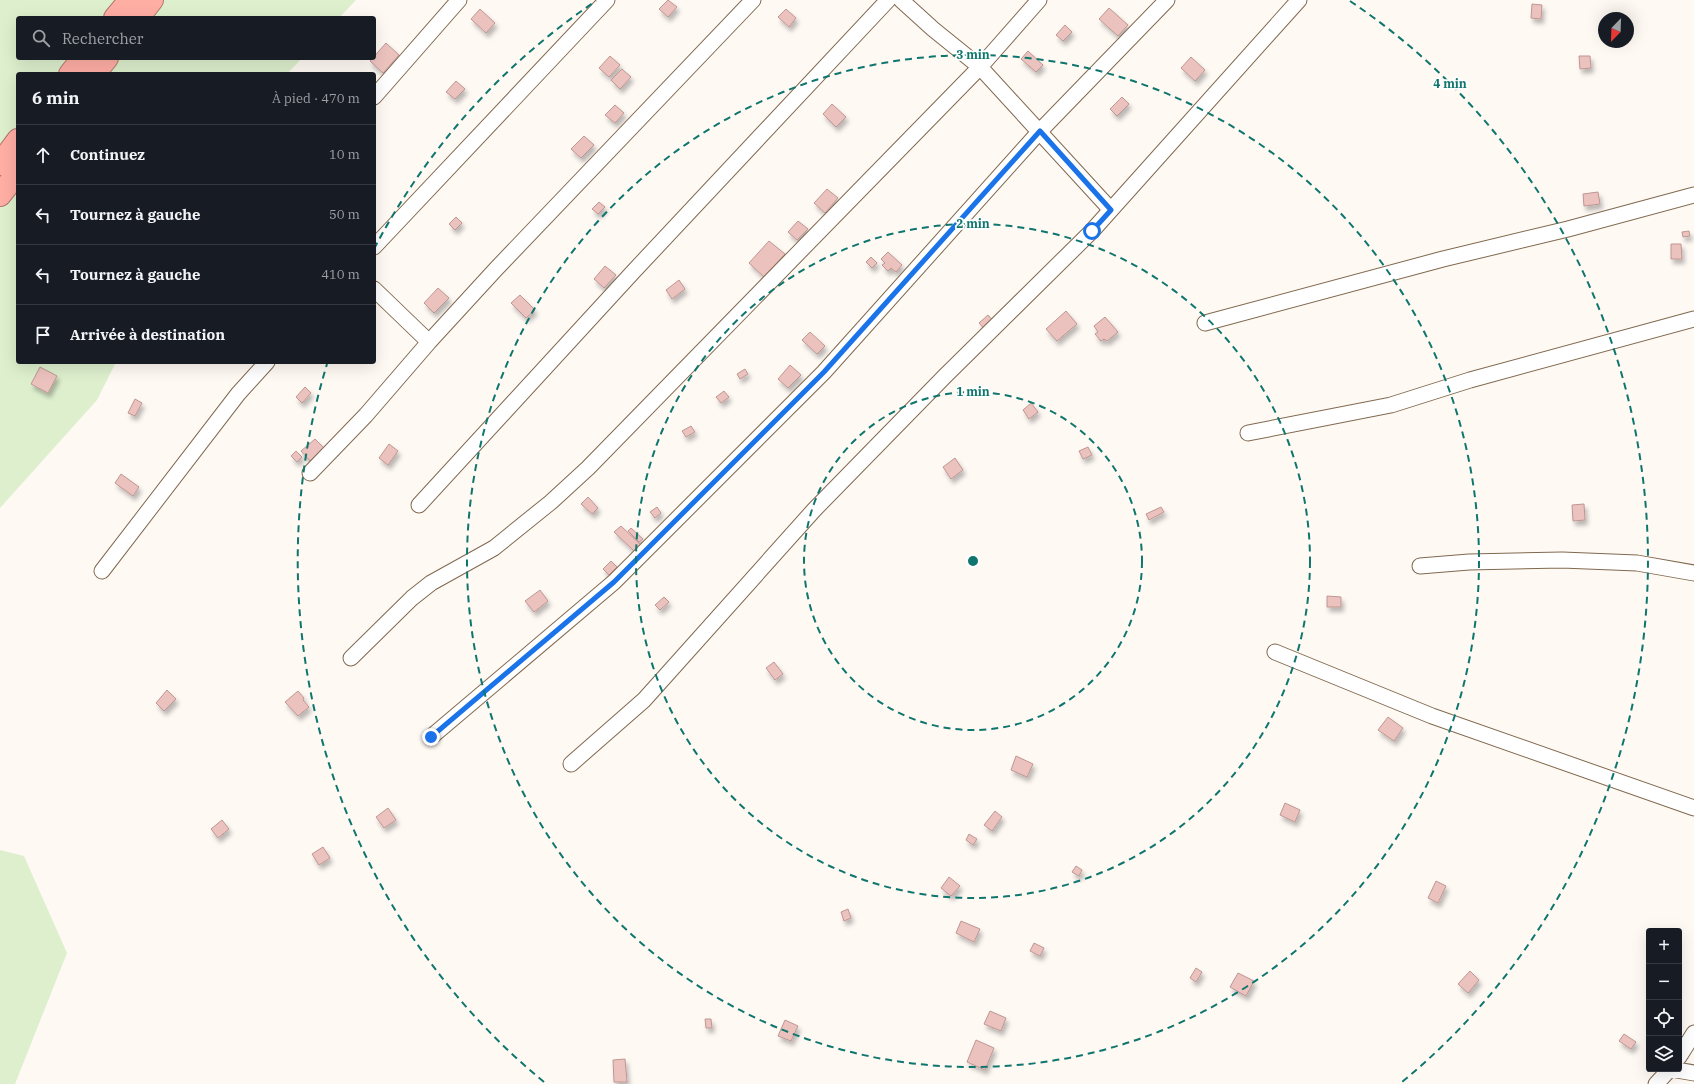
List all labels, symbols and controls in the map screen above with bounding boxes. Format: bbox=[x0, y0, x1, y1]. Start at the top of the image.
north arrow bbox=[1598, 12, 1634, 48]
search box bbox=[16, 16, 376, 60]
icon: search bbox=[30, 27, 52, 49]
text: Rechercher bbox=[62, 29, 143, 48]
text: 3 min bbox=[956, 47, 990, 62]
text: 4 min bbox=[1433, 76, 1467, 91]
text: 6 min bbox=[32, 87, 80, 109]
text: À pied · 470 m bbox=[272, 90, 360, 107]
icon: ahead bbox=[32, 144, 54, 166]
text: Continuez bbox=[70, 145, 145, 164]
text: 10 m bbox=[329, 146, 360, 163]
icon: left bbox=[32, 204, 54, 226]
text: Tournez à gauche bbox=[70, 205, 201, 224]
text: 50 m bbox=[329, 206, 360, 223]
text: 2 min bbox=[956, 216, 990, 231]
route start bbox=[1083, 222, 1101, 240]
icon: left bbox=[32, 264, 54, 286]
text: Tournez à gauche bbox=[70, 265, 201, 284]
text: 410 m bbox=[321, 266, 360, 283]
icon: arrive bbox=[32, 324, 54, 346]
text: Arrivée à destination bbox=[70, 325, 225, 344]
text: 1 min bbox=[956, 384, 990, 399]
centre of rings bbox=[966, 554, 980, 568]
route end bbox=[422, 728, 440, 746]
map controls bbox=[1646, 928, 1682, 1072]
button: + bbox=[1646, 928, 1682, 964]
button: − bbox=[1646, 964, 1682, 1000]
button: locate bbox=[1646, 1000, 1682, 1036]
button: layers bbox=[1646, 1036, 1682, 1072]

